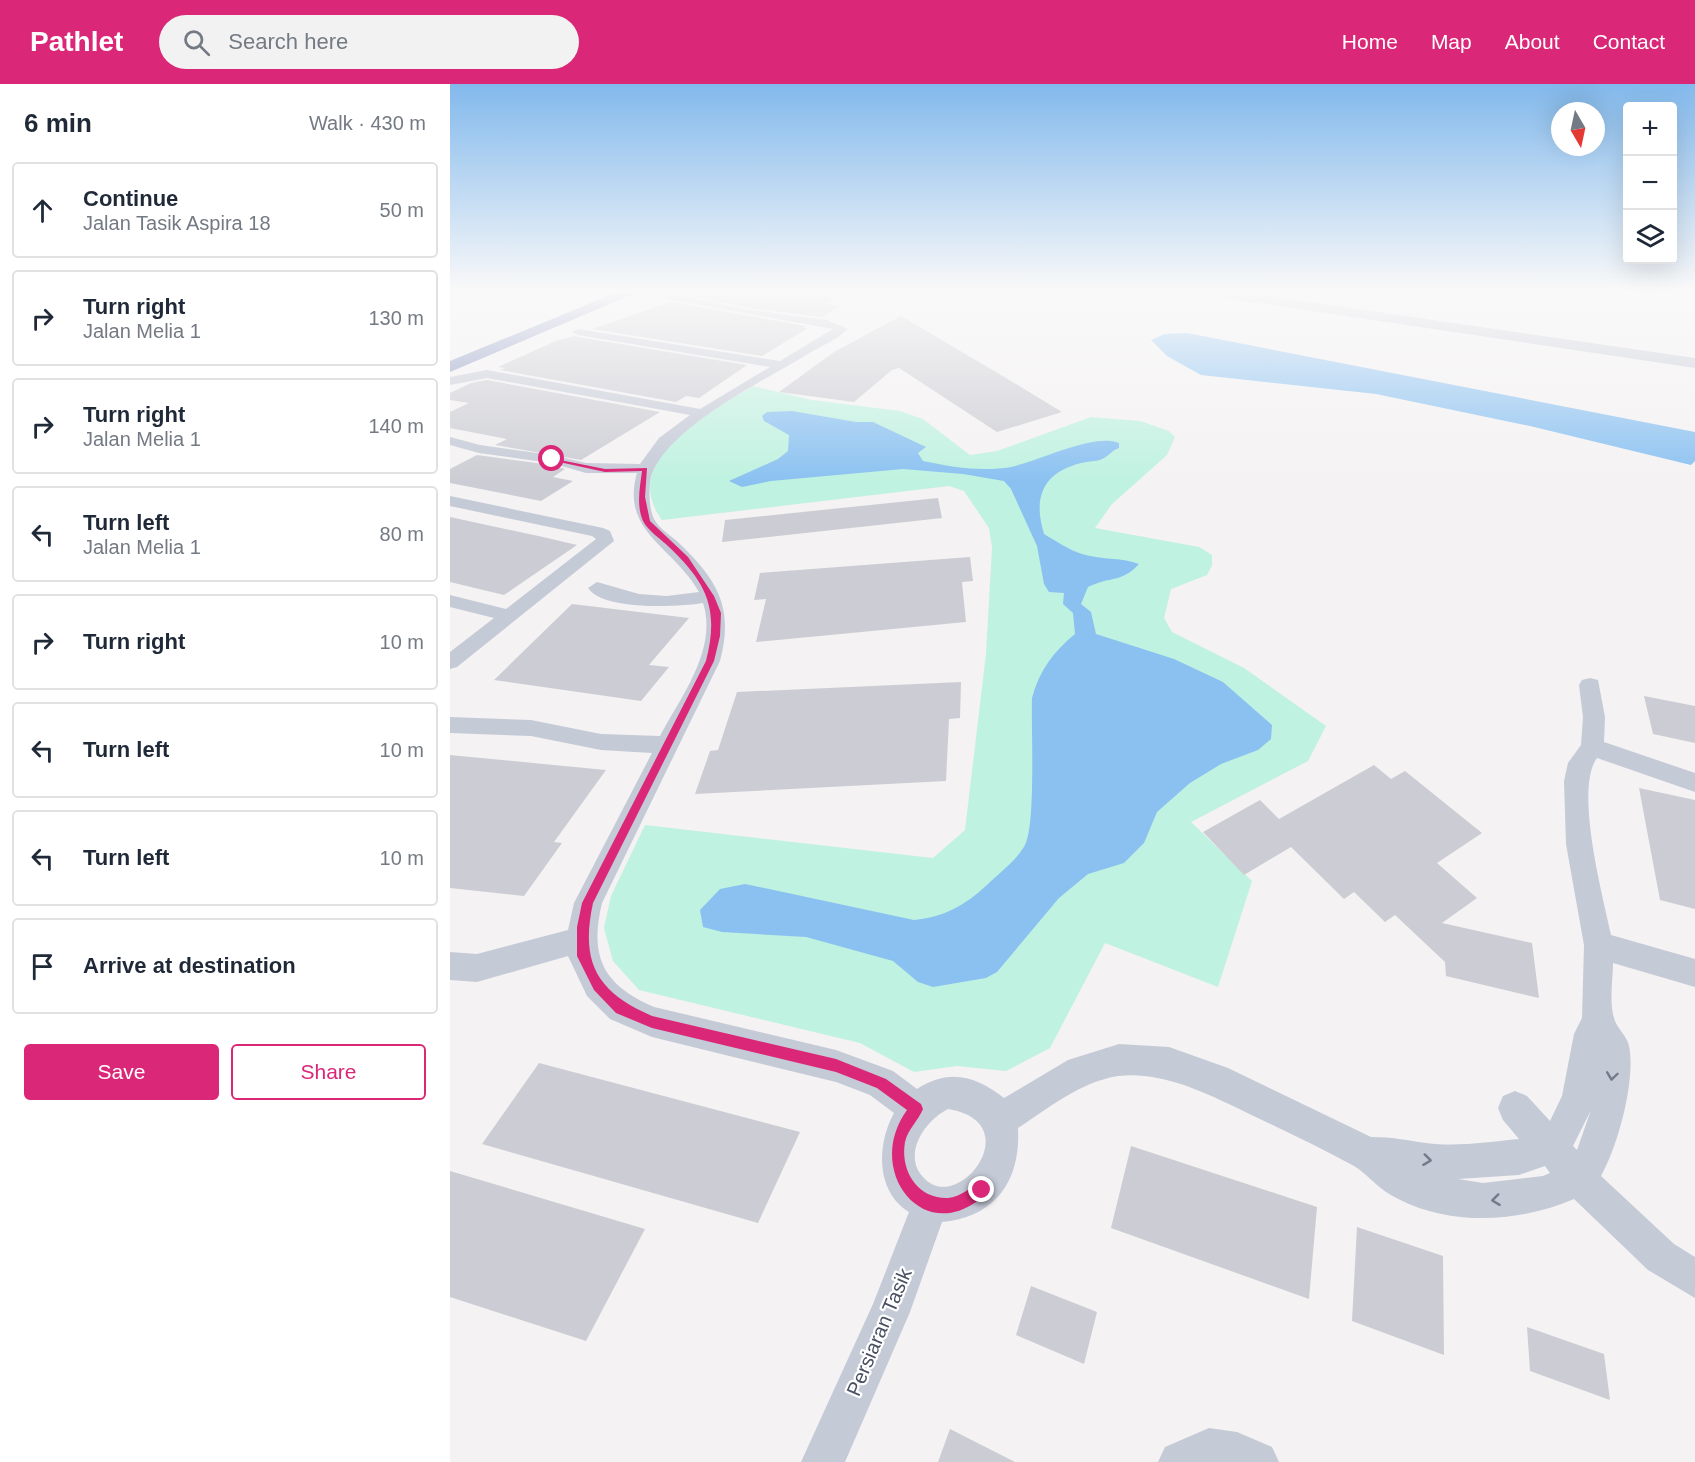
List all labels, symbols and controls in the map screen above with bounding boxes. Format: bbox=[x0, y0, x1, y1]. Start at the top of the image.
search box bbox=[159, 15, 579, 69]
text: Pathlet bbox=[30, 26, 123, 57]
icon: search bbox=[180, 26, 213, 59]
text: Search here bbox=[228, 29, 348, 54]
text: Home bbox=[1342, 30, 1398, 53]
text: Map bbox=[1431, 30, 1472, 53]
text: About bbox=[1505, 30, 1560, 53]
text: Contact bbox=[1593, 30, 1665, 53]
north arrow bbox=[1551, 102, 1605, 156]
map controls bbox=[1623, 102, 1677, 264]
button: + bbox=[1623, 102, 1677, 156]
text: 6 min bbox=[24, 108, 92, 138]
text: Walk · 430 m bbox=[309, 112, 426, 134]
button: − bbox=[1623, 156, 1677, 210]
text: Continue bbox=[83, 186, 178, 211]
icon: ahead bbox=[26, 194, 59, 227]
text: 50 m bbox=[380, 199, 424, 221]
button: layers bbox=[1623, 210, 1677, 264]
text: Jalan Tasik Aspira 18 bbox=[83, 212, 271, 234]
text: Turn right bbox=[83, 294, 185, 319]
icon: right bbox=[26, 302, 59, 335]
text: 130 m bbox=[368, 307, 424, 329]
text: Jalan Melia 1 bbox=[83, 320, 201, 342]
text: Turn right bbox=[83, 402, 185, 427]
icon: right bbox=[26, 410, 59, 443]
text: 140 m bbox=[368, 415, 424, 437]
text: Jalan Melia 1 bbox=[83, 428, 201, 450]
route start bbox=[538, 445, 564, 471]
text: Turn left bbox=[83, 510, 169, 535]
icon: left bbox=[26, 518, 59, 551]
text: 80 m bbox=[380, 523, 424, 545]
text: Jalan Melia 1 bbox=[83, 536, 201, 558]
icon: right bbox=[26, 626, 59, 659]
text: Turn right bbox=[83, 629, 185, 654]
text: 10 m bbox=[380, 631, 424, 653]
icon: left bbox=[26, 734, 59, 767]
text: Turn left bbox=[83, 737, 169, 762]
text: 10 m bbox=[380, 739, 424, 761]
icon: left bbox=[26, 842, 59, 875]
text: Turn left bbox=[83, 845, 169, 870]
text: 10 m bbox=[380, 847, 424, 869]
icon: arrive bbox=[26, 950, 59, 983]
text: Arrive at destination bbox=[83, 953, 296, 978]
button: Save bbox=[24, 1044, 219, 1100]
button: Share bbox=[231, 1044, 426, 1100]
one-way arrow bbox=[1606, 1072, 1618, 1081]
one-way arrow bbox=[1422, 1153, 1432, 1166]
route end bbox=[968, 1176, 994, 1202]
one-way arrow bbox=[1492, 1193, 1501, 1205]
street label: Persiaran Tasik bbox=[842, 1264, 916, 1399]

